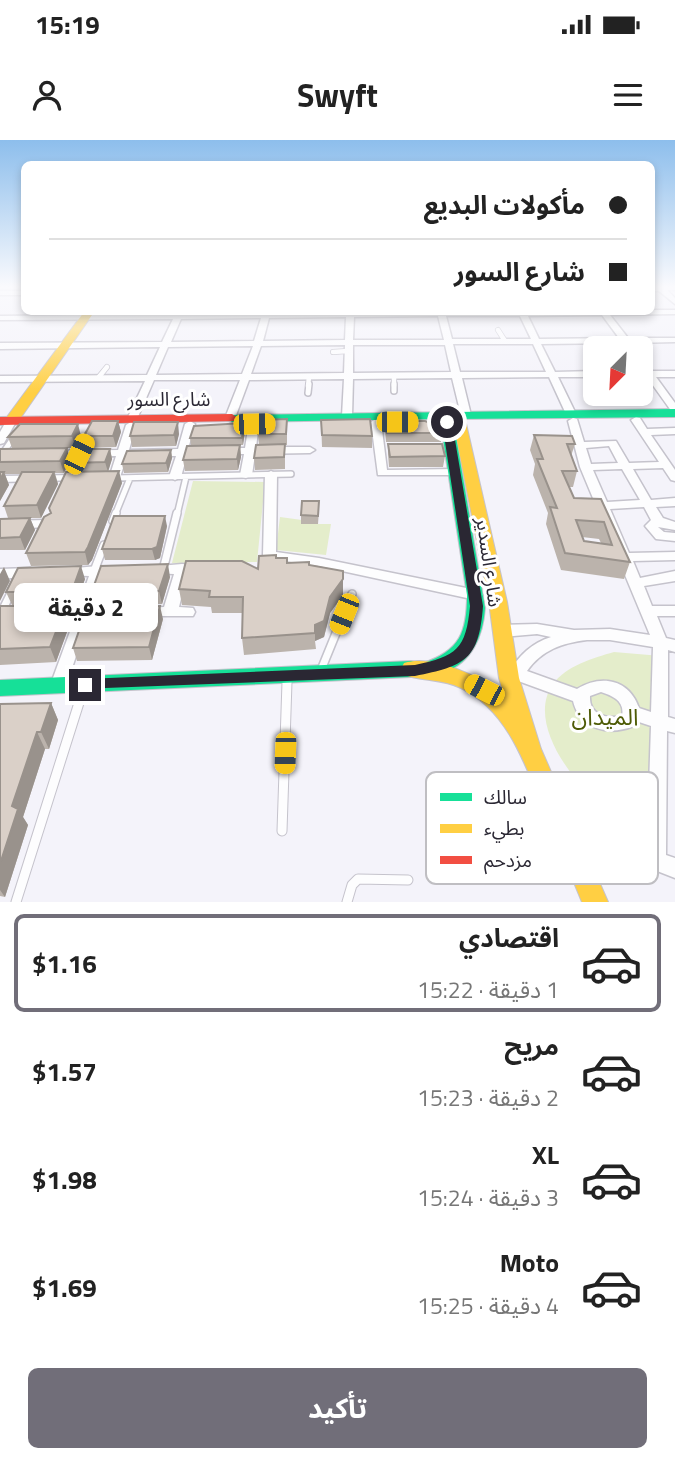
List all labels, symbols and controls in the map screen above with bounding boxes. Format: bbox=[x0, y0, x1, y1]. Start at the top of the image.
text: 15:19 bbox=[35, 5, 100, 44]
text: Swyft bbox=[297, 71, 378, 119]
icon: person bbox=[28, 76, 66, 114]
icon: menu bbox=[609, 76, 647, 114]
text: مأكولات البديع bbox=[424, 185, 585, 224]
text: شارع السور bbox=[454, 252, 585, 291]
north arrow bbox=[583, 336, 653, 406]
map controls bbox=[583, 336, 653, 406]
street label: شارع السور bbox=[127, 384, 210, 413]
route start bbox=[431, 406, 463, 438]
car bbox=[377, 412, 419, 433]
car bbox=[233, 413, 276, 435]
car bbox=[61, 431, 98, 477]
street label: شارع السدير bbox=[469, 514, 511, 609]
callout: 2 دقيقة bbox=[13, 584, 157, 632]
text: 2 دقيقة bbox=[48, 590, 124, 625]
car bbox=[327, 591, 362, 637]
route end bbox=[69, 669, 101, 701]
car bbox=[461, 671, 508, 709]
park label: الميدان bbox=[572, 699, 638, 734]
car bbox=[274, 732, 297, 774]
legend bbox=[426, 772, 658, 884]
text: سالك bbox=[484, 782, 527, 811]
text: بطيء bbox=[484, 813, 524, 843]
text: مزدحم bbox=[484, 845, 532, 875]
text: اقتصادي bbox=[459, 918, 559, 957]
icon: car bbox=[580, 932, 643, 995]
text: $1.16 bbox=[32, 944, 97, 983]
text: 1 دقيقة · 15:22 bbox=[417, 972, 559, 1007]
text: مريح bbox=[504, 1026, 559, 1065]
icon: car bbox=[580, 1040, 643, 1103]
text: $1.57 bbox=[32, 1052, 97, 1091]
text: 2 دقيقة · 15:23 bbox=[417, 1080, 559, 1115]
text: XL bbox=[532, 1135, 559, 1174]
icon: car bbox=[580, 1148, 643, 1211]
text: $1.98 bbox=[32, 1160, 97, 1199]
text: 3 دقيقة · 15:24 bbox=[417, 1180, 559, 1215]
text: Moto bbox=[500, 1243, 559, 1282]
icon: car bbox=[580, 1256, 643, 1319]
text: $1.69 bbox=[32, 1268, 97, 1307]
text: 4 دقيقة · 15:25 bbox=[417, 1288, 559, 1323]
button: تأكيد bbox=[28, 1368, 647, 1448]

